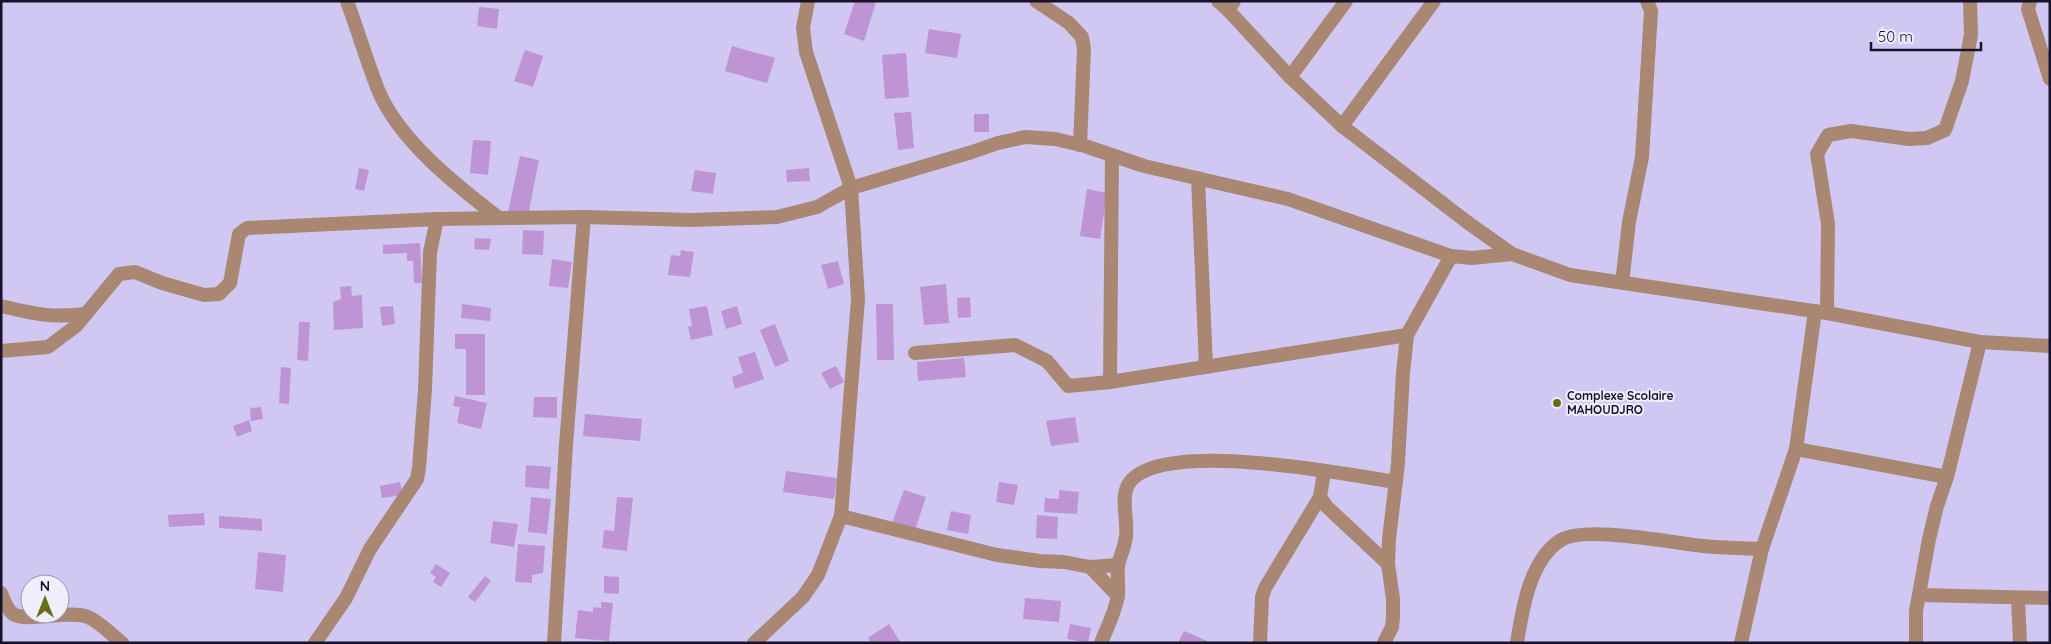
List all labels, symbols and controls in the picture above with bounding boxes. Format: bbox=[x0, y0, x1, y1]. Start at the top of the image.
scale bar bbox=[1871, 20, 1981, 52]
text: 50 m bbox=[1878, 27, 1913, 46]
place label: Complexe Scolaire MAHOUDJRO bbox=[1567, 388, 1674, 417]
marker: Complexe Scolaire MAHOUDJRO bbox=[1551, 397, 1563, 409]
north arrow bbox=[20, 574, 70, 624]
text: N bbox=[40, 577, 50, 595]

